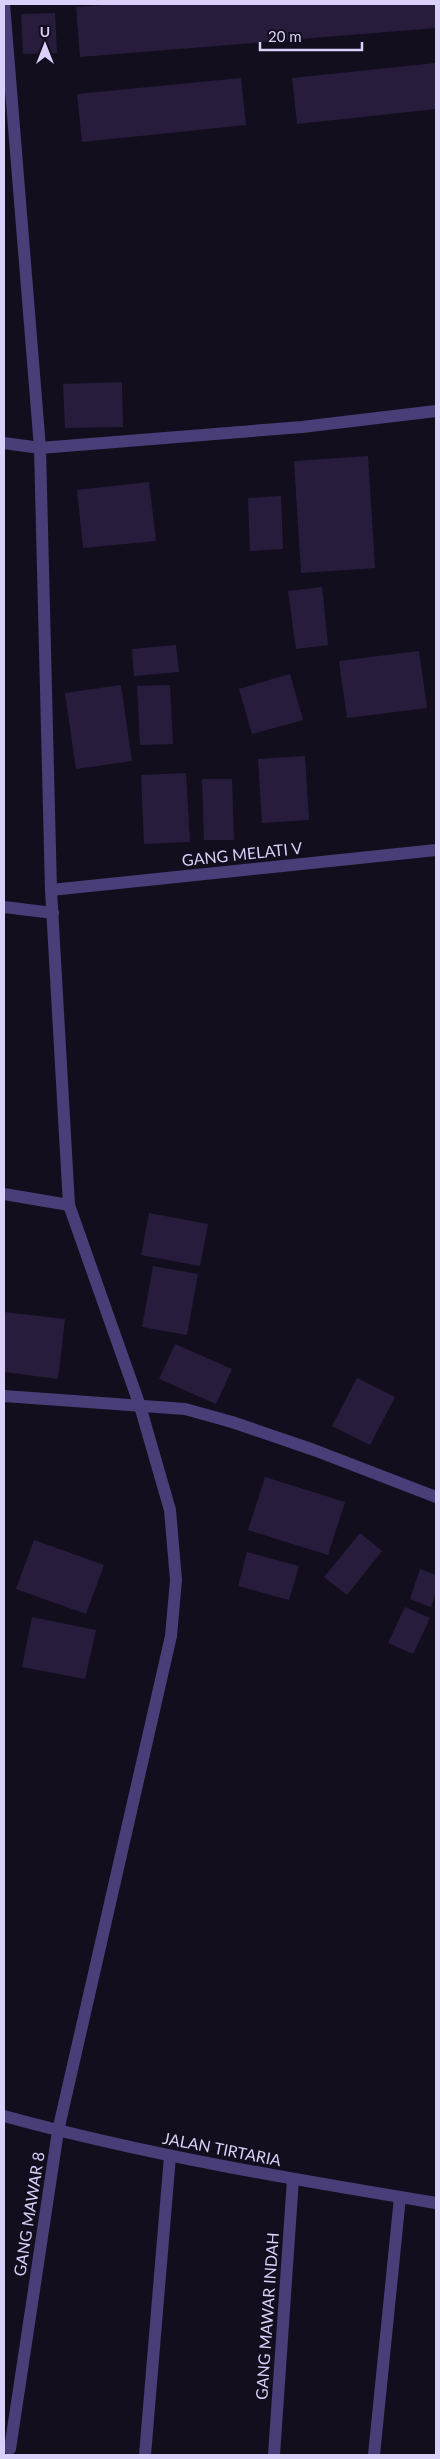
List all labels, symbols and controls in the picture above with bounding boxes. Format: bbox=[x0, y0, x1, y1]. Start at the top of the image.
north arrow bbox=[20, 20, 70, 70]
scale bar bbox=[260, 20, 362, 52]
text: U bbox=[40, 23, 50, 40]
text: 20 m bbox=[268, 27, 302, 45]
street label: GANG MELATI V bbox=[181, 838, 303, 869]
street label: JALAN TIRTARIA bbox=[161, 2128, 283, 2169]
street label: GANG MAWAR 8 bbox=[9, 2150, 48, 2277]
street label: GANG MAWAR INDAH bbox=[251, 2232, 282, 2400]

